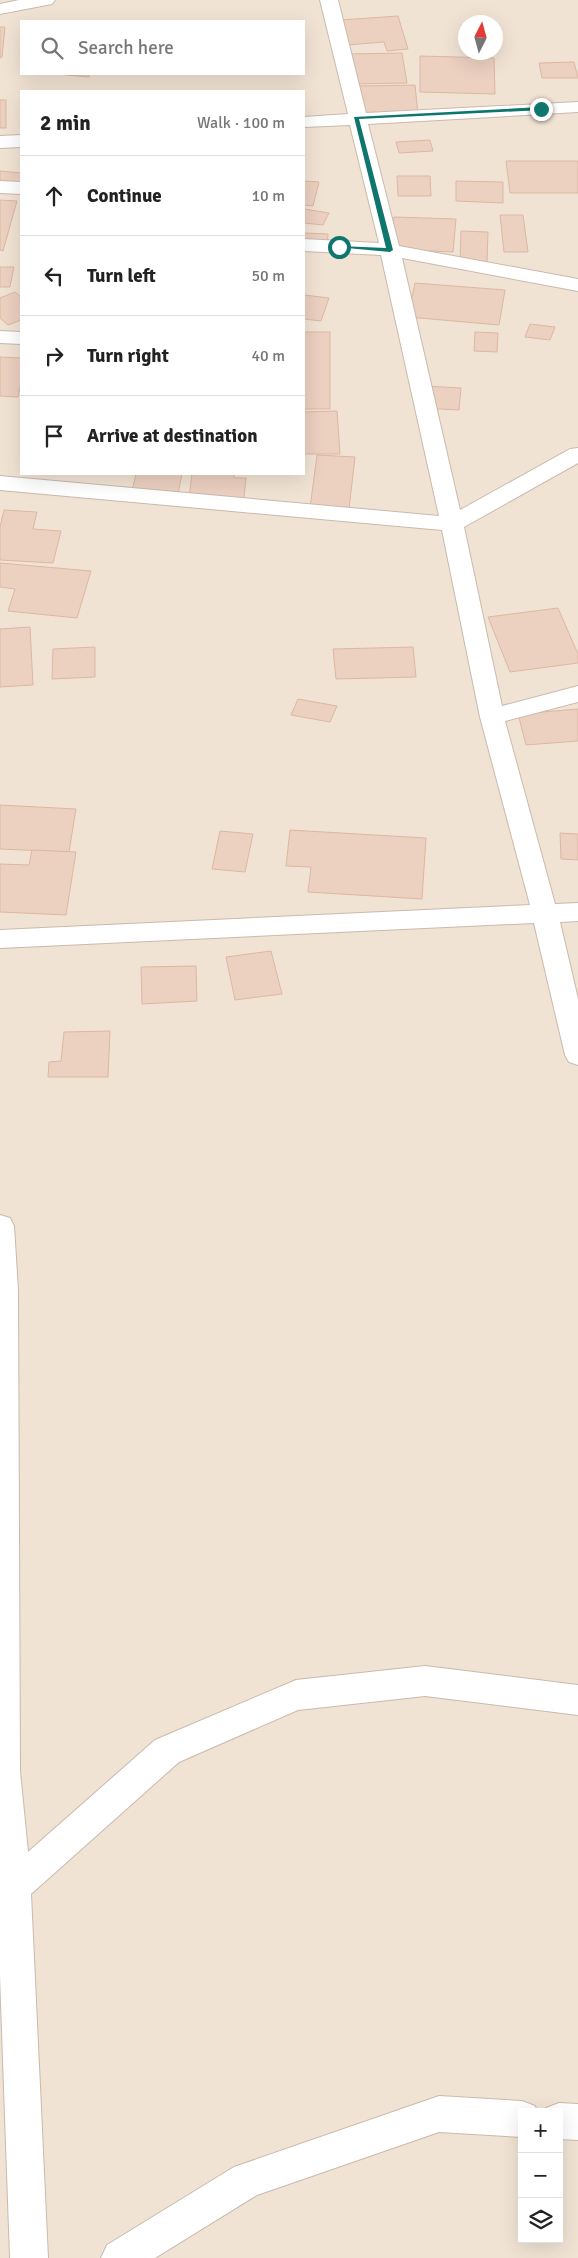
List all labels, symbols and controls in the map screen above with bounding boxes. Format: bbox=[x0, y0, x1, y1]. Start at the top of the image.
north arrow bbox=[458, 15, 503, 60]
search box bbox=[20, 20, 305, 75]
icon: search bbox=[38, 34, 66, 62]
text: Search here bbox=[78, 36, 174, 60]
route end bbox=[530, 98, 553, 121]
text: 2 min bbox=[40, 110, 91, 136]
text: Walk · 100 m bbox=[197, 113, 285, 133]
icon: ahead bbox=[40, 182, 68, 210]
text: Continue bbox=[87, 184, 162, 208]
text: 10 m bbox=[251, 186, 285, 206]
route start bbox=[328, 236, 351, 259]
icon: left bbox=[40, 262, 68, 290]
text: Turn left bbox=[87, 264, 156, 288]
text: 50 m bbox=[251, 266, 285, 286]
icon: right bbox=[40, 342, 68, 370]
text: Turn right bbox=[87, 344, 169, 368]
text: 40 m bbox=[251, 346, 285, 366]
icon: arrive bbox=[40, 422, 68, 450]
text: Arrive at destination bbox=[87, 424, 258, 448]
map controls bbox=[518, 2108, 563, 2243]
button: + bbox=[518, 2108, 563, 2153]
button: − bbox=[518, 2153, 563, 2198]
button: layers bbox=[518, 2198, 563, 2243]

